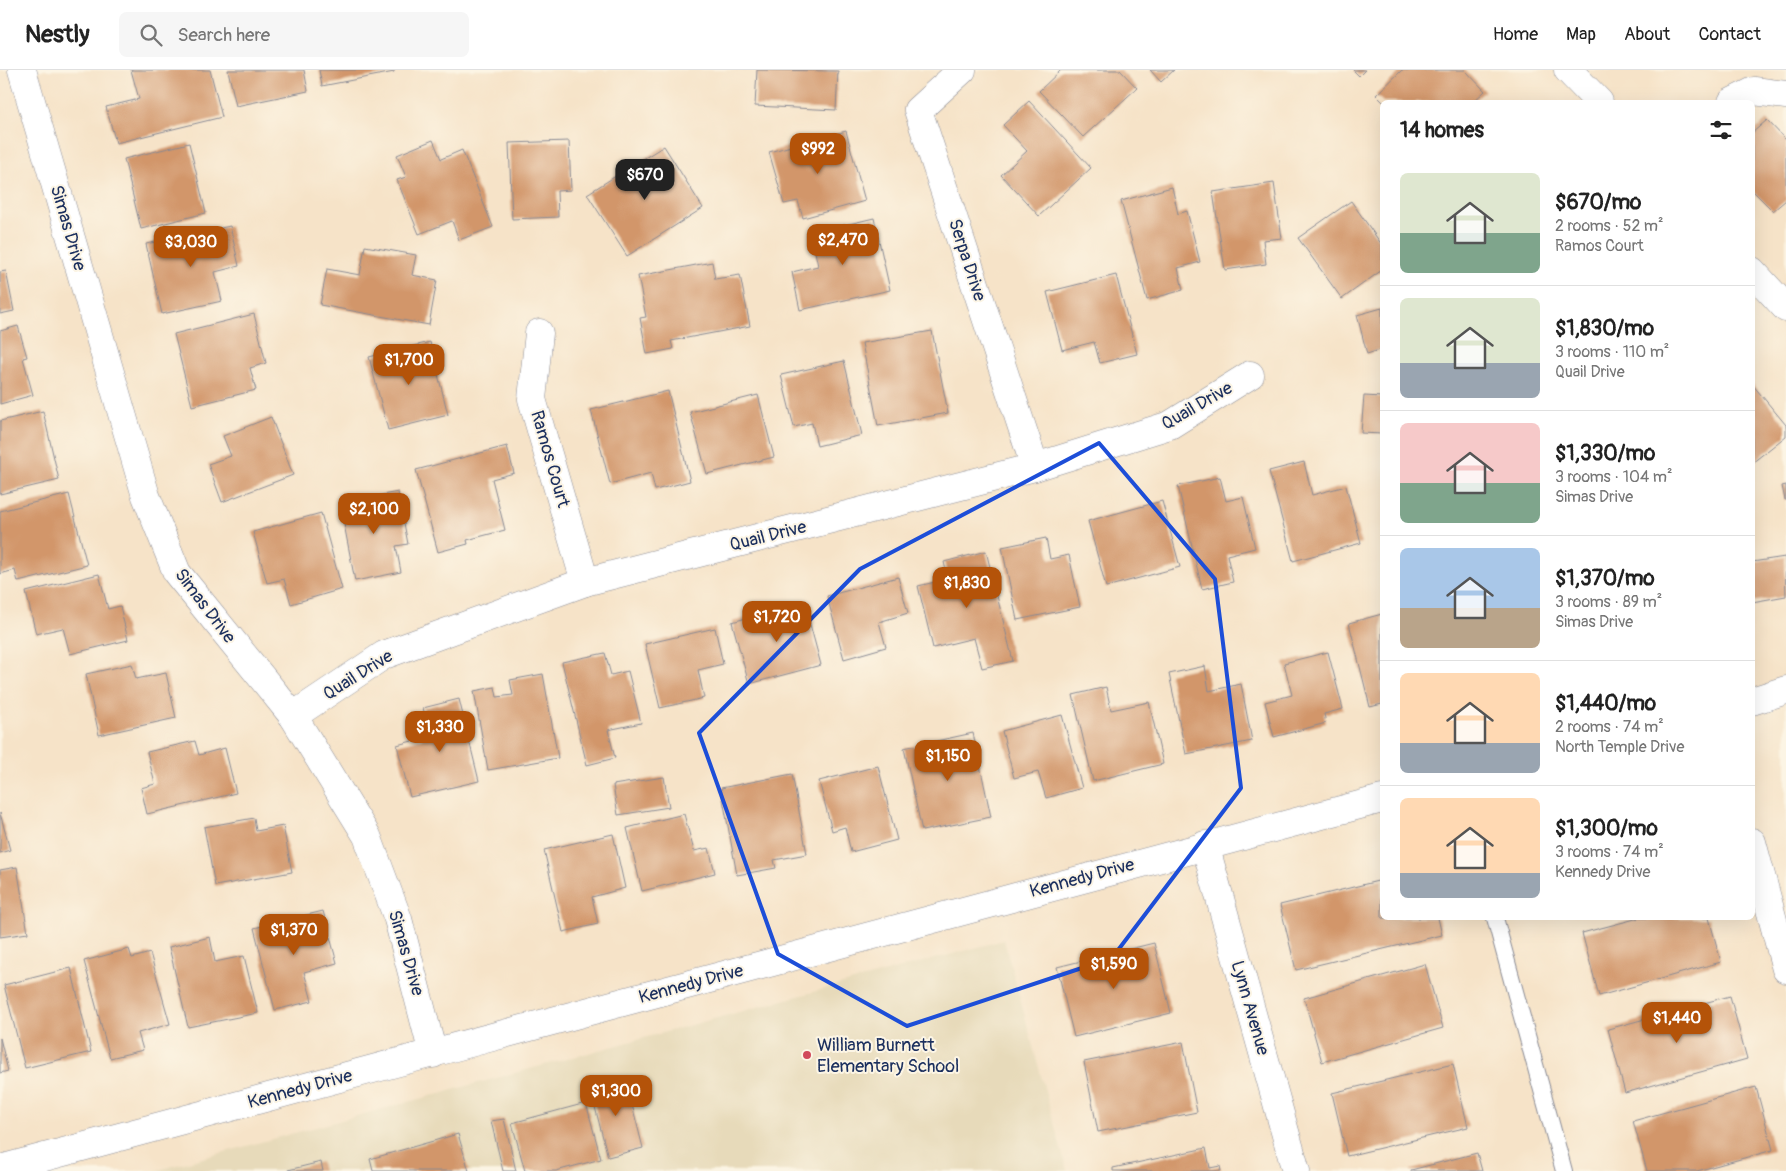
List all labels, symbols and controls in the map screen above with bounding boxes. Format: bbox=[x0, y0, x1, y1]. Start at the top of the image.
search box bbox=[119, 12, 469, 57]
text: Nestly bbox=[25, 20, 89, 49]
icon: search bbox=[137, 21, 165, 49]
text: Search here bbox=[177, 23, 270, 47]
text: Home bbox=[1493, 23, 1538, 46]
text: Map bbox=[1566, 23, 1596, 46]
text: About bbox=[1624, 23, 1670, 46]
text: Contact bbox=[1698, 23, 1761, 46]
icon: filters bbox=[1707, 116, 1735, 144]
text: 14 homes bbox=[1400, 117, 1484, 144]
pin: $992 bbox=[788, 132, 848, 175]
text: $992 bbox=[801, 139, 835, 159]
pin: $670 bbox=[615, 158, 675, 201]
text: $670 bbox=[626, 165, 664, 185]
street label: Simas Drive bbox=[45, 183, 91, 274]
text: $670/mo bbox=[1555, 189, 1641, 216]
icon: home bbox=[1440, 193, 1500, 253]
street label: Serpa Drive bbox=[943, 216, 991, 304]
text: 2 rooms · 52 m² bbox=[1555, 216, 1664, 236]
pin: $2,470 bbox=[802, 224, 884, 266]
pin: $3,030 bbox=[150, 226, 232, 268]
text: $2,470 bbox=[818, 230, 868, 250]
text: $3,030 bbox=[165, 232, 217, 252]
text: Ramos Court bbox=[1555, 236, 1644, 256]
text: $1,830/mo bbox=[1555, 315, 1654, 342]
icon: home bbox=[1440, 318, 1500, 378]
text: 3 rooms · 110 m² bbox=[1555, 342, 1669, 362]
pin: $1,700 bbox=[368, 344, 450, 386]
text: $1,700 bbox=[384, 350, 434, 370]
text: Quail Drive bbox=[1555, 362, 1625, 382]
street label: Quail Drive bbox=[1157, 376, 1237, 436]
street label: Ramos Court bbox=[525, 408, 575, 511]
text: $1,330/mo bbox=[1555, 440, 1655, 467]
icon: home bbox=[1440, 443, 1500, 503]
text: 3 rooms · 104 m² bbox=[1555, 467, 1672, 487]
text: Simas Drive bbox=[1555, 487, 1633, 507]
pin: $2,100 bbox=[333, 492, 415, 535]
text: $2,100 bbox=[349, 499, 399, 519]
street label: Quail Drive bbox=[727, 515, 809, 557]
street label: Simas Drive bbox=[169, 564, 241, 648]
text: $1,370/mo bbox=[1555, 565, 1655, 592]
pin: $1,830 bbox=[926, 566, 1008, 609]
icon: home bbox=[1440, 568, 1500, 628]
text: $1,830 bbox=[944, 573, 990, 593]
text: 3 rooms · 89 m² bbox=[1555, 592, 1662, 612]
pin: $1,720 bbox=[736, 600, 818, 643]
text: $1,720 bbox=[753, 607, 801, 627]
text: Simas Drive bbox=[1555, 612, 1633, 632]
street label: Quail Drive bbox=[319, 644, 397, 705]
text: $1,440/mo bbox=[1555, 690, 1656, 717]
icon: home bbox=[1440, 693, 1500, 753]
pin: $1,330 bbox=[399, 710, 481, 753]
text: $1,330 bbox=[416, 717, 464, 737]
text: 2 rooms · 74 m² bbox=[1555, 717, 1664, 737]
text: North Temple Drive bbox=[1555, 737, 1684, 757]
pin: $1,150 bbox=[907, 740, 989, 782]
text: $1,150 bbox=[926, 746, 970, 766]
text: $1,300/mo bbox=[1555, 815, 1658, 842]
icon: home bbox=[1440, 818, 1500, 878]
text: 3 rooms · 74 m² bbox=[1555, 842, 1664, 862]
street label: Kennedy Drive bbox=[1027, 853, 1137, 903]
text: Kennedy Drive bbox=[1555, 862, 1651, 882]
street label: Simas Drive bbox=[383, 908, 429, 999]
pin: $1,370 bbox=[253, 914, 335, 956]
text: $1,370 bbox=[270, 920, 318, 940]
pin: $1,590 bbox=[1073, 948, 1155, 990]
text: $1,590 bbox=[1091, 954, 1137, 974]
street label: Lynn Avenue bbox=[1226, 958, 1275, 1058]
street label: Kennedy Drive bbox=[636, 959, 746, 1009]
pin: $1,440 bbox=[1636, 1002, 1718, 1044]
text: $1,440 bbox=[1653, 1008, 1701, 1028]
place label: William Burnett Elementary School bbox=[817, 1034, 959, 1078]
marker: William Burnett Elementary School bbox=[801, 1049, 813, 1061]
street label: Kennedy Drive bbox=[245, 1064, 355, 1114]
pin: $1,300 bbox=[575, 1074, 657, 1117]
text: $1,300 bbox=[591, 1081, 641, 1101]

